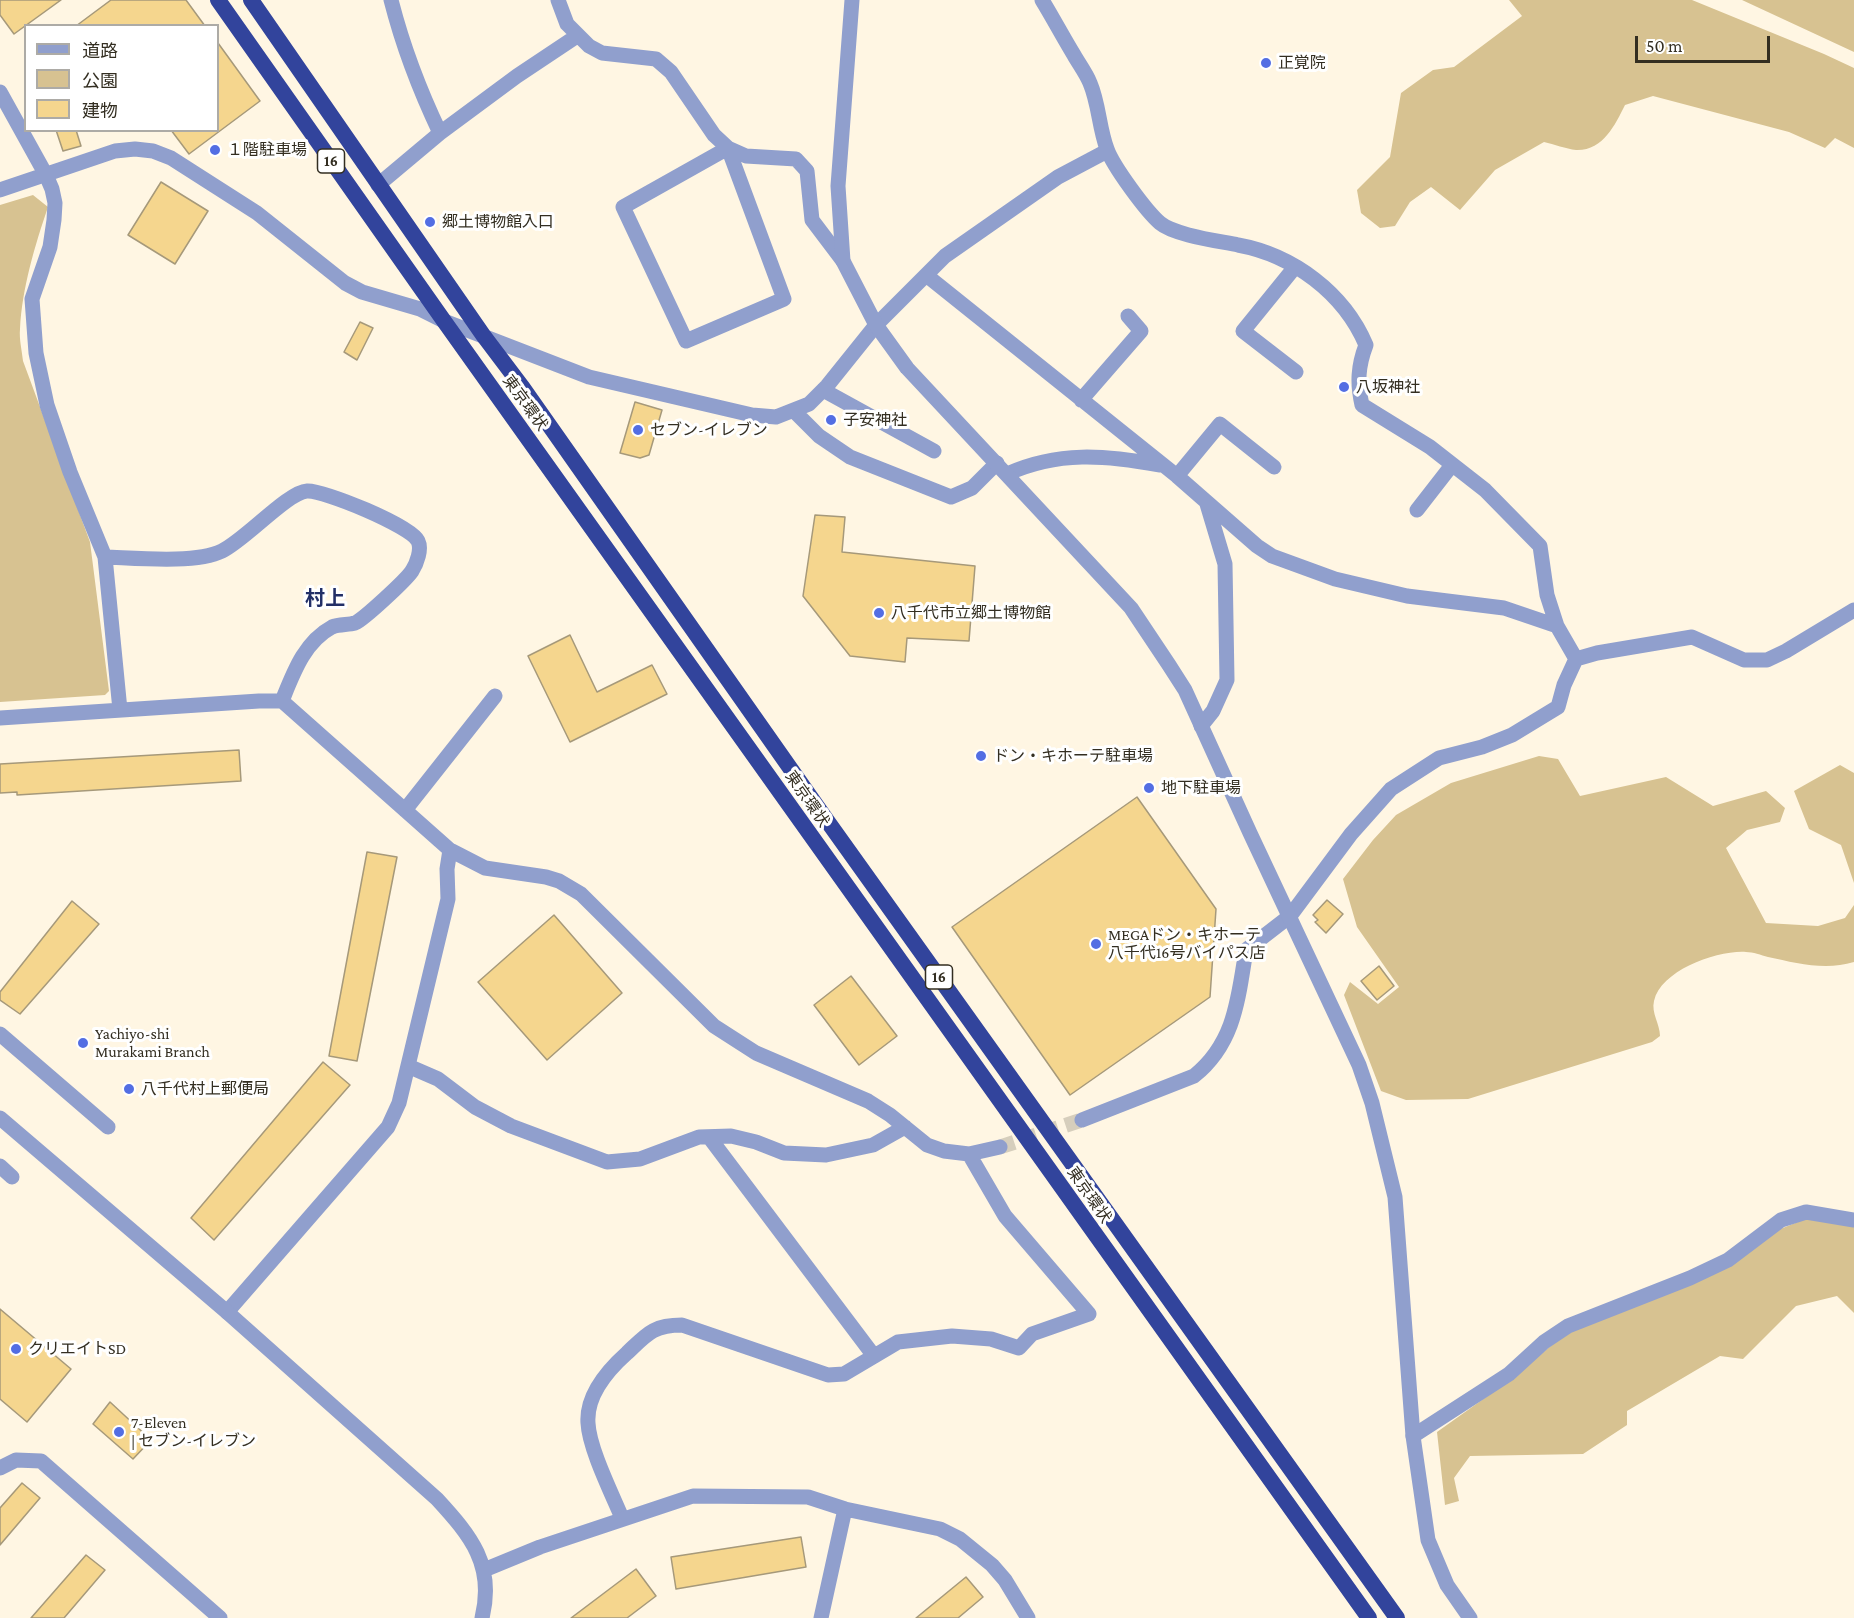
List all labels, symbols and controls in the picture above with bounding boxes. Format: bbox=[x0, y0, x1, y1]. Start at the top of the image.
legend bbox=[24, 24, 219, 132]
scale bar bbox=[1638, 24, 1773, 62]
text: 50 m bbox=[1646, 36, 1683, 56]
text: 道路 bbox=[82, 41, 118, 61]
place label: 正覚院 bbox=[1278, 53, 1326, 73]
marker: 正覚院 bbox=[1259, 56, 1273, 70]
text: 公園 bbox=[82, 71, 118, 91]
text: 建物 bbox=[82, 101, 118, 121]
place label: １階駐車場 bbox=[227, 140, 307, 160]
marker: １階駐車場 bbox=[208, 143, 222, 157]
road number: 16 bbox=[318, 149, 344, 173]
place label: 郷土博物館入口 bbox=[442, 212, 554, 232]
marker: 郷土博物館入口 bbox=[423, 215, 437, 229]
street label: 東京環状 bbox=[498, 371, 552, 435]
place label: 八坂神社 bbox=[1356, 377, 1420, 397]
marker: 八坂神社 bbox=[1337, 380, 1351, 394]
place label: 子安神社 bbox=[843, 410, 907, 430]
marker: 子安神社 bbox=[824, 413, 838, 427]
place label: セブン-イレブン bbox=[650, 420, 768, 440]
marker: セブン-イレブン bbox=[631, 423, 645, 437]
district label: 村上 bbox=[305, 587, 345, 611]
place label: 八千代市立郷土博物館 bbox=[891, 603, 1051, 623]
marker: 八千代市立郷土博物館 bbox=[872, 606, 886, 620]
place label: ドン・キホーテ駐車場 bbox=[993, 746, 1153, 766]
marker: ドン・キホーテ駐車場 bbox=[974, 749, 988, 763]
street label: 東京環状 bbox=[781, 767, 833, 831]
place label: 地下駐車場 bbox=[1161, 778, 1241, 798]
marker: 地下駐車場 bbox=[1142, 781, 1156, 795]
place label: MEGAドン・キホーテ 八千代16号バイパス店 bbox=[1108, 925, 1265, 963]
marker: MEGAドン・キホーテ 八千代16号バイパス店 bbox=[1089, 937, 1103, 951]
road number: 16 bbox=[926, 965, 952, 989]
place label: Yachiyo-shi Murakami Branch bbox=[95, 1024, 210, 1062]
marker: Yachiyo-shi Murakami Branch bbox=[76, 1036, 90, 1050]
place label: 八千代村上郵便局 bbox=[141, 1079, 269, 1099]
marker: 八千代村上郵便局 bbox=[122, 1082, 136, 1096]
street label: 東京環状 bbox=[1063, 1163, 1115, 1227]
place label: クリエイトSD bbox=[28, 1339, 126, 1359]
marker: クリエイトSD bbox=[9, 1342, 23, 1356]
place label: 7-Eleven | セブン-イレブン bbox=[131, 1413, 256, 1451]
marker: 7-Eleven | セブン-イレブン bbox=[112, 1425, 126, 1439]

